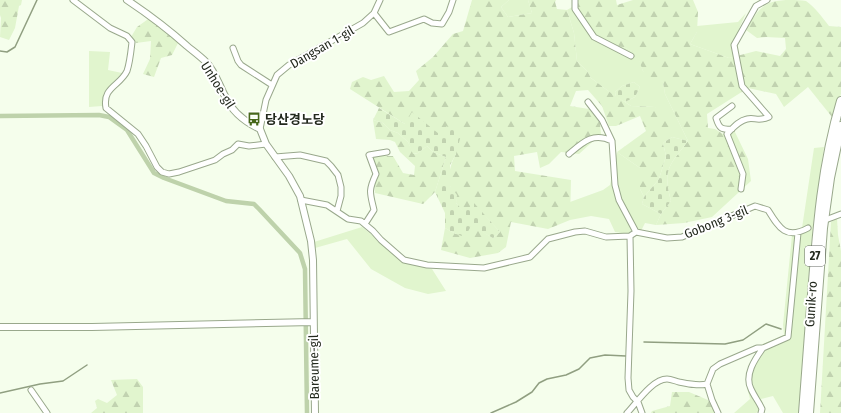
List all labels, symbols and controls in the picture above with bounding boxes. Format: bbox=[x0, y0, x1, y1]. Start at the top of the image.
street label: Dangsan 1-gil bbox=[287, 22, 357, 71]
street label: Unhoe-gil bbox=[198, 59, 238, 112]
bus stop icon: 당산경노당 bbox=[246, 111, 262, 127]
place label: 당산경노당 bbox=[265, 112, 325, 127]
street label: Gobong 3-gil bbox=[682, 202, 751, 242]
road number: 27 bbox=[805, 246, 825, 266]
street label: Gunik-ro bbox=[802, 280, 820, 327]
street label: Bareume-gil bbox=[306, 334, 322, 400]

